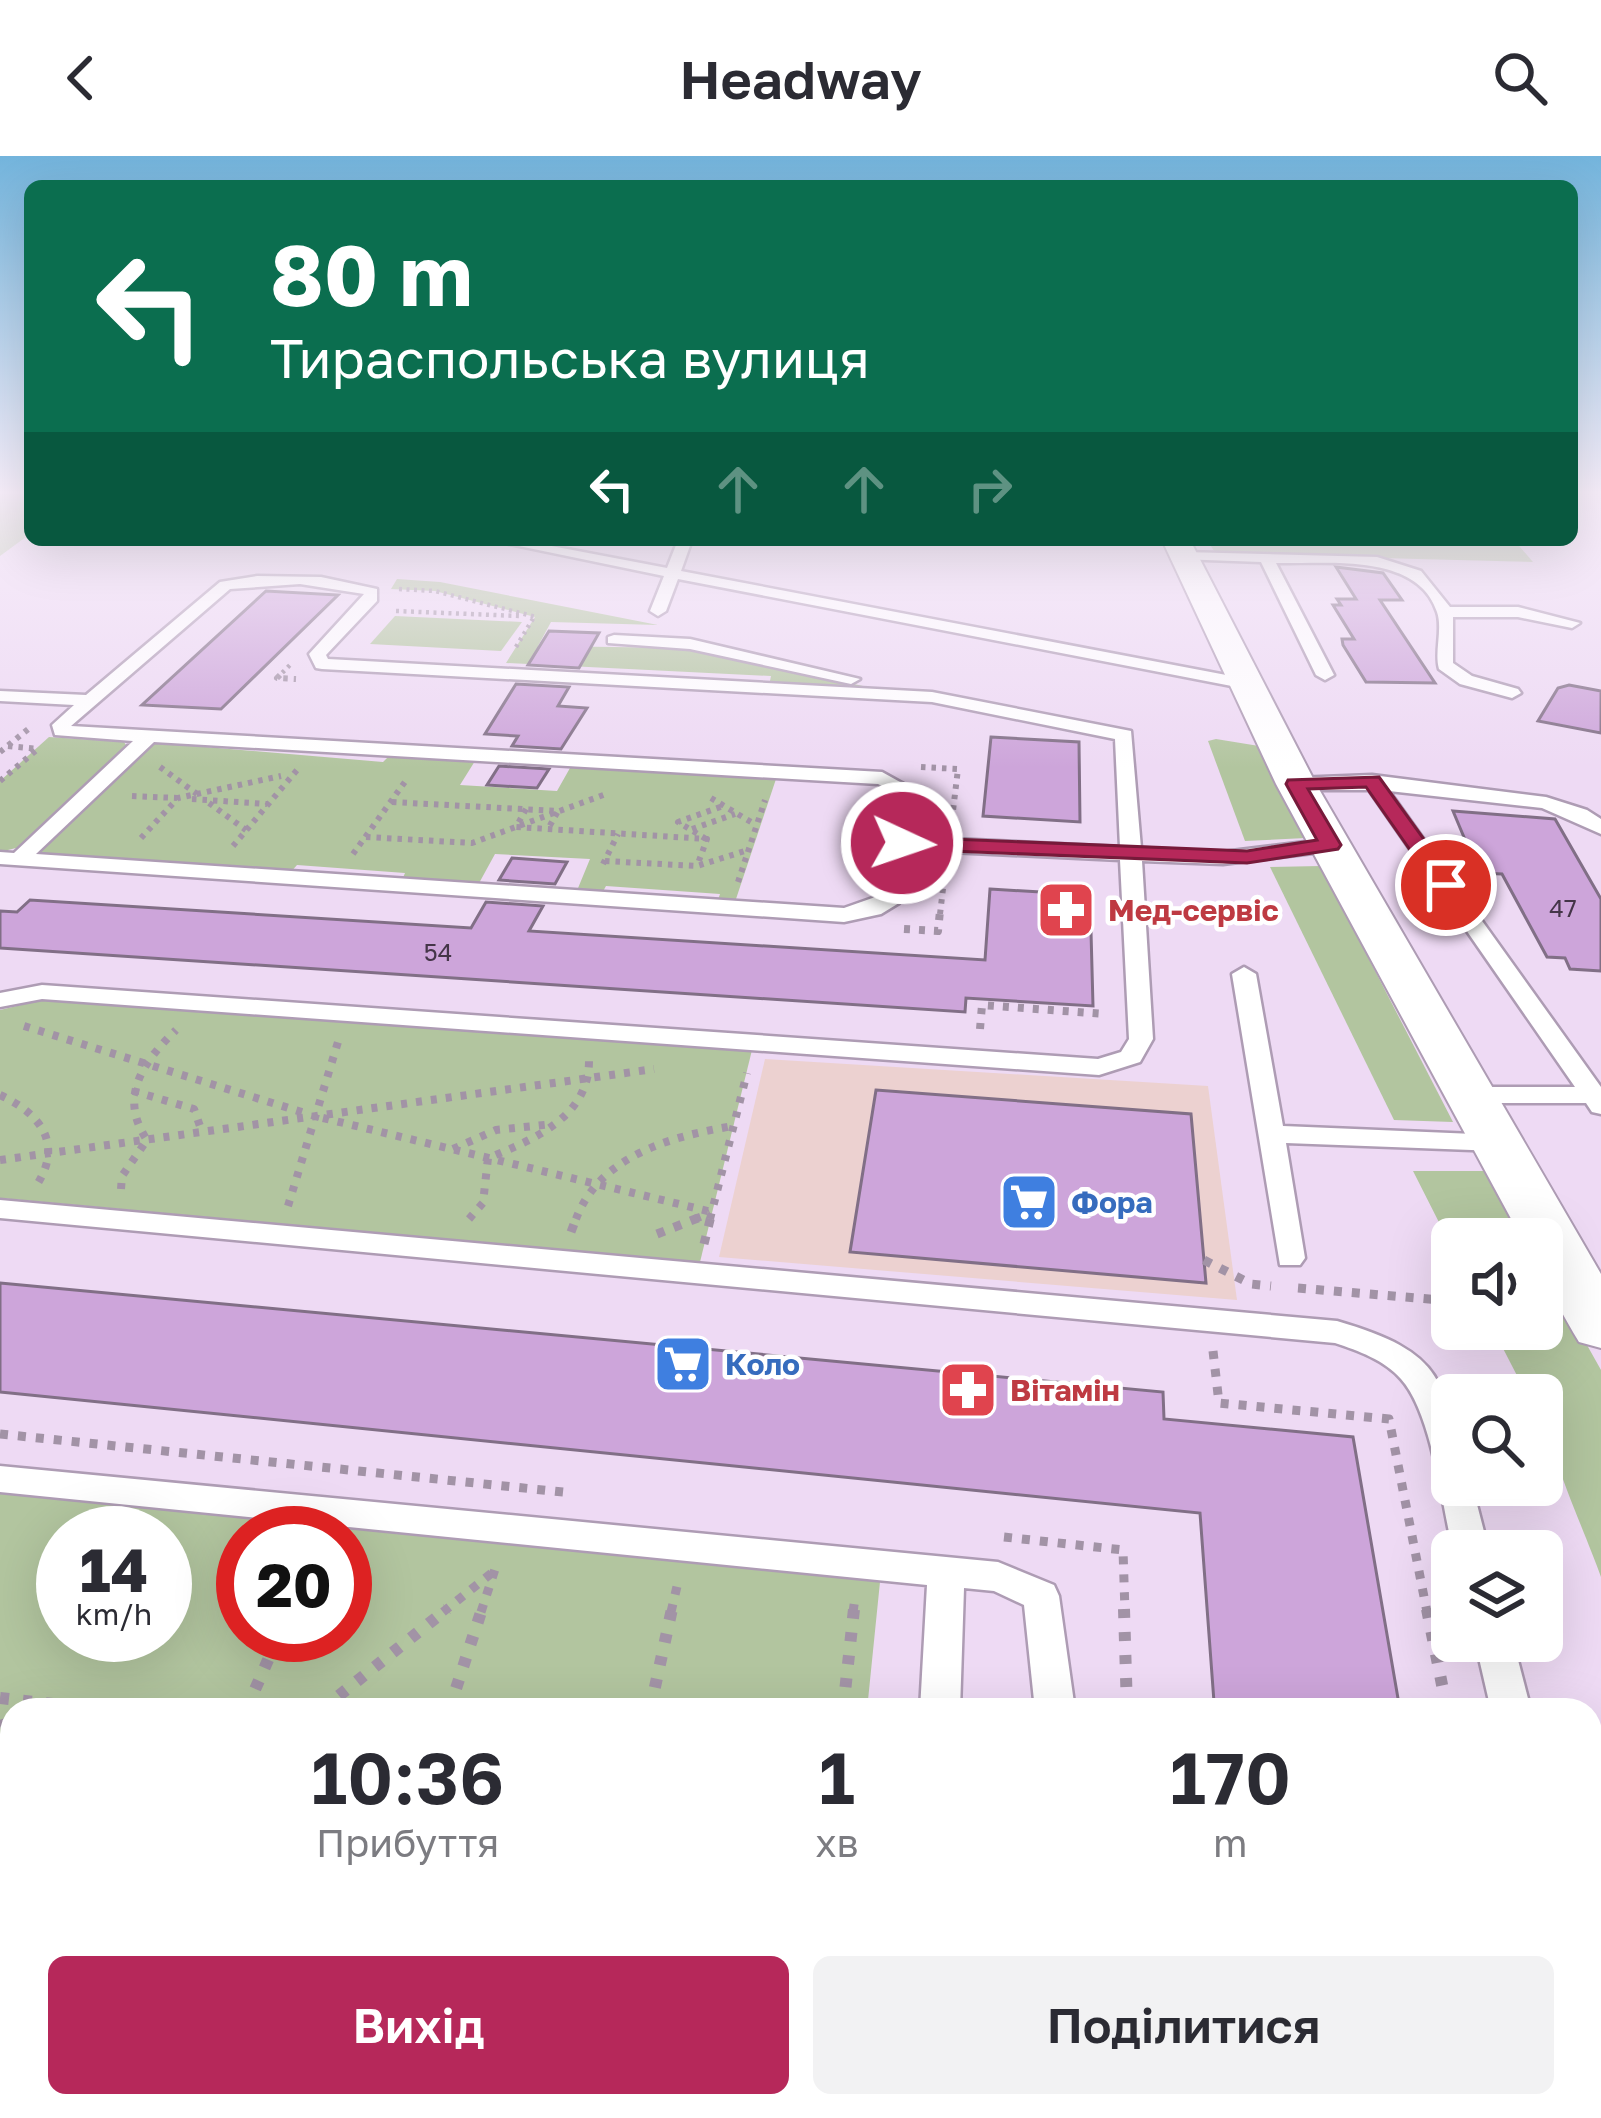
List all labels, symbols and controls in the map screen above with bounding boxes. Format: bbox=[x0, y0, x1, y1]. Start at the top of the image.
icon: back bbox=[48, 45, 114, 111]
icon: search bbox=[1487, 45, 1553, 111]
text: Headway bbox=[679, 46, 922, 111]
text: 80 m bbox=[270, 224, 473, 324]
icon: left bbox=[72, 228, 228, 384]
text: Тираспольська вулиця bbox=[270, 325, 870, 390]
icon: left bbox=[579, 456, 645, 522]
icon: ahead bbox=[705, 456, 771, 522]
icon: ahead bbox=[831, 456, 897, 522]
icon: right bbox=[957, 456, 1023, 522]
position arrow bbox=[839, 780, 965, 906]
pin bbox=[1395, 834, 1497, 936]
icon: arrive bbox=[1413, 852, 1479, 918]
pharmacy icon: Мед-сервіс bbox=[1035, 879, 1097, 941]
place label: Мед-сервіс bbox=[1108, 892, 1279, 928]
house number: 47 bbox=[1549, 893, 1577, 922]
house number: 54 bbox=[424, 937, 452, 966]
supermarket icon: Фора bbox=[998, 1171, 1060, 1233]
place label: Фора bbox=[1071, 1184, 1153, 1220]
map controls bbox=[1431, 1218, 1563, 1662]
button: sound bbox=[1431, 1218, 1563, 1350]
supermarket icon: Коло bbox=[652, 1333, 714, 1395]
place label: Коло bbox=[725, 1346, 800, 1382]
pharmacy icon: Вітамін bbox=[937, 1359, 999, 1421]
place label: Вітамін bbox=[1010, 1372, 1120, 1408]
button: search bbox=[1431, 1374, 1563, 1506]
speed limit sign: 20 bbox=[216, 1506, 372, 1662]
button: layers bbox=[1431, 1530, 1563, 1662]
text: 14 bbox=[80, 1533, 148, 1605]
text: km/h bbox=[76, 1596, 152, 1632]
text: 10:36 bbox=[311, 1733, 504, 1820]
text: 1 bbox=[819, 1733, 855, 1820]
text: 170 bbox=[1170, 1733, 1291, 1820]
text: Прибуття bbox=[316, 1819, 499, 1866]
text: хв bbox=[815, 1819, 859, 1866]
text: m bbox=[1213, 1819, 1248, 1866]
button: Вихід bbox=[48, 1956, 789, 2094]
button: Поділитися bbox=[813, 1956, 1554, 2094]

